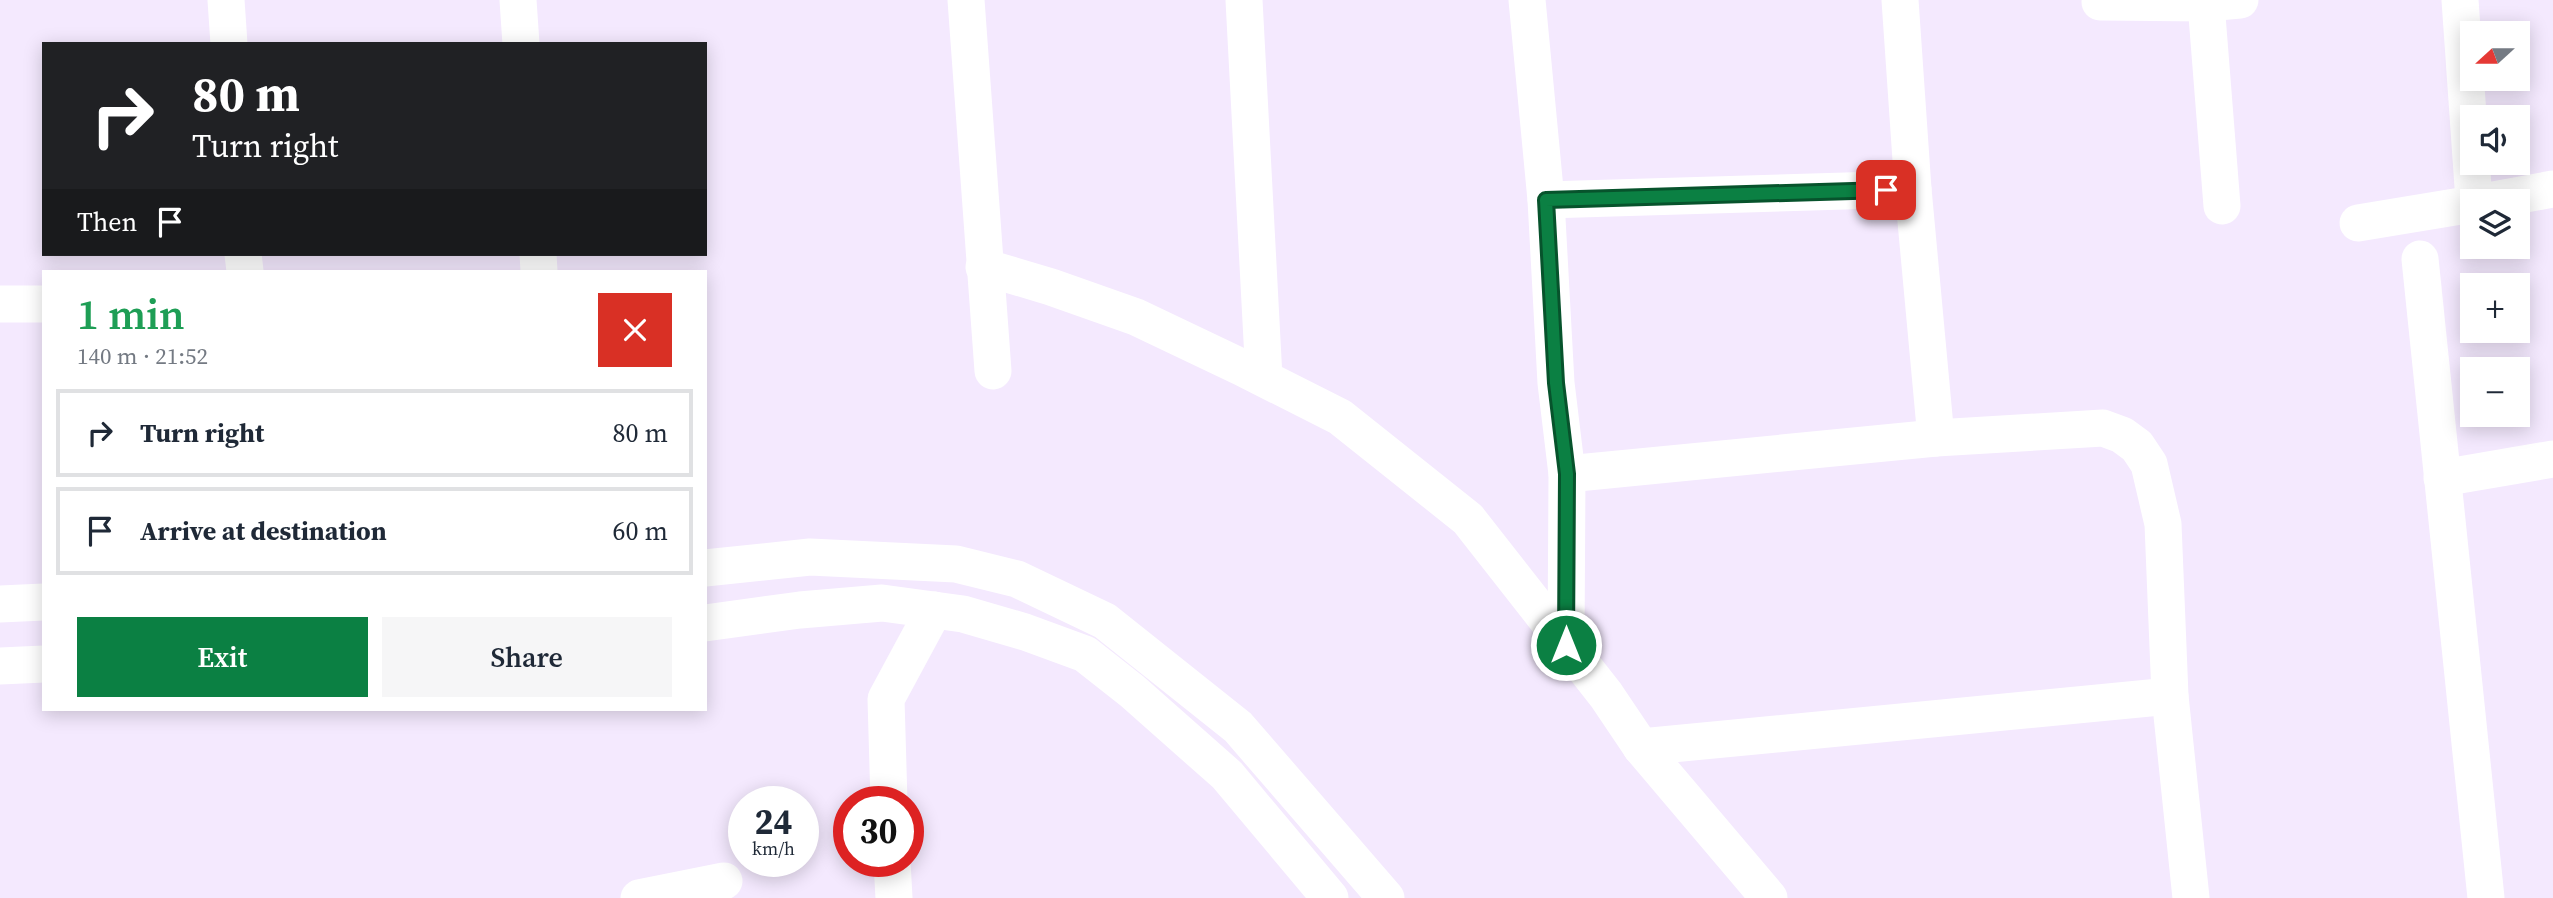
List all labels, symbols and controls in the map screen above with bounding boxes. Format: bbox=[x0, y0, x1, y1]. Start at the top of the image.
north arrow bbox=[2460, 21, 2530, 91]
map controls bbox=[2460, 21, 2530, 427]
text: 80 m bbox=[192, 60, 300, 127]
icon: right bbox=[77, 70, 168, 161]
button: sound bbox=[2460, 105, 2530, 175]
text: Turn right bbox=[192, 124, 338, 168]
pin bbox=[1856, 160, 1916, 220]
icon: arrive bbox=[1867, 171, 1905, 209]
button: layers bbox=[2460, 189, 2530, 259]
icon: arrive bbox=[151, 203, 189, 241]
text: Then bbox=[77, 204, 137, 240]
button: + bbox=[2460, 273, 2530, 343]
text: 1 min bbox=[77, 285, 185, 343]
button: close bbox=[598, 293, 672, 367]
text: 140 m · 21:52 bbox=[77, 340, 208, 372]
button: − bbox=[2460, 357, 2530, 427]
icon: right bbox=[81, 414, 119, 452]
text: Turn right bbox=[140, 415, 264, 451]
text: 80 m bbox=[613, 415, 668, 451]
icon: arrive bbox=[81, 512, 119, 550]
text: Arrive at destination bbox=[140, 513, 387, 549]
text: 60 m bbox=[613, 513, 668, 549]
position arrow bbox=[1529, 608, 1603, 682]
button: Exit bbox=[77, 617, 368, 697]
button: Share bbox=[382, 617, 672, 697]
speed limit sign: 30 bbox=[833, 786, 924, 877]
text: 24 bbox=[755, 798, 792, 846]
text: km/h bbox=[752, 836, 795, 861]

